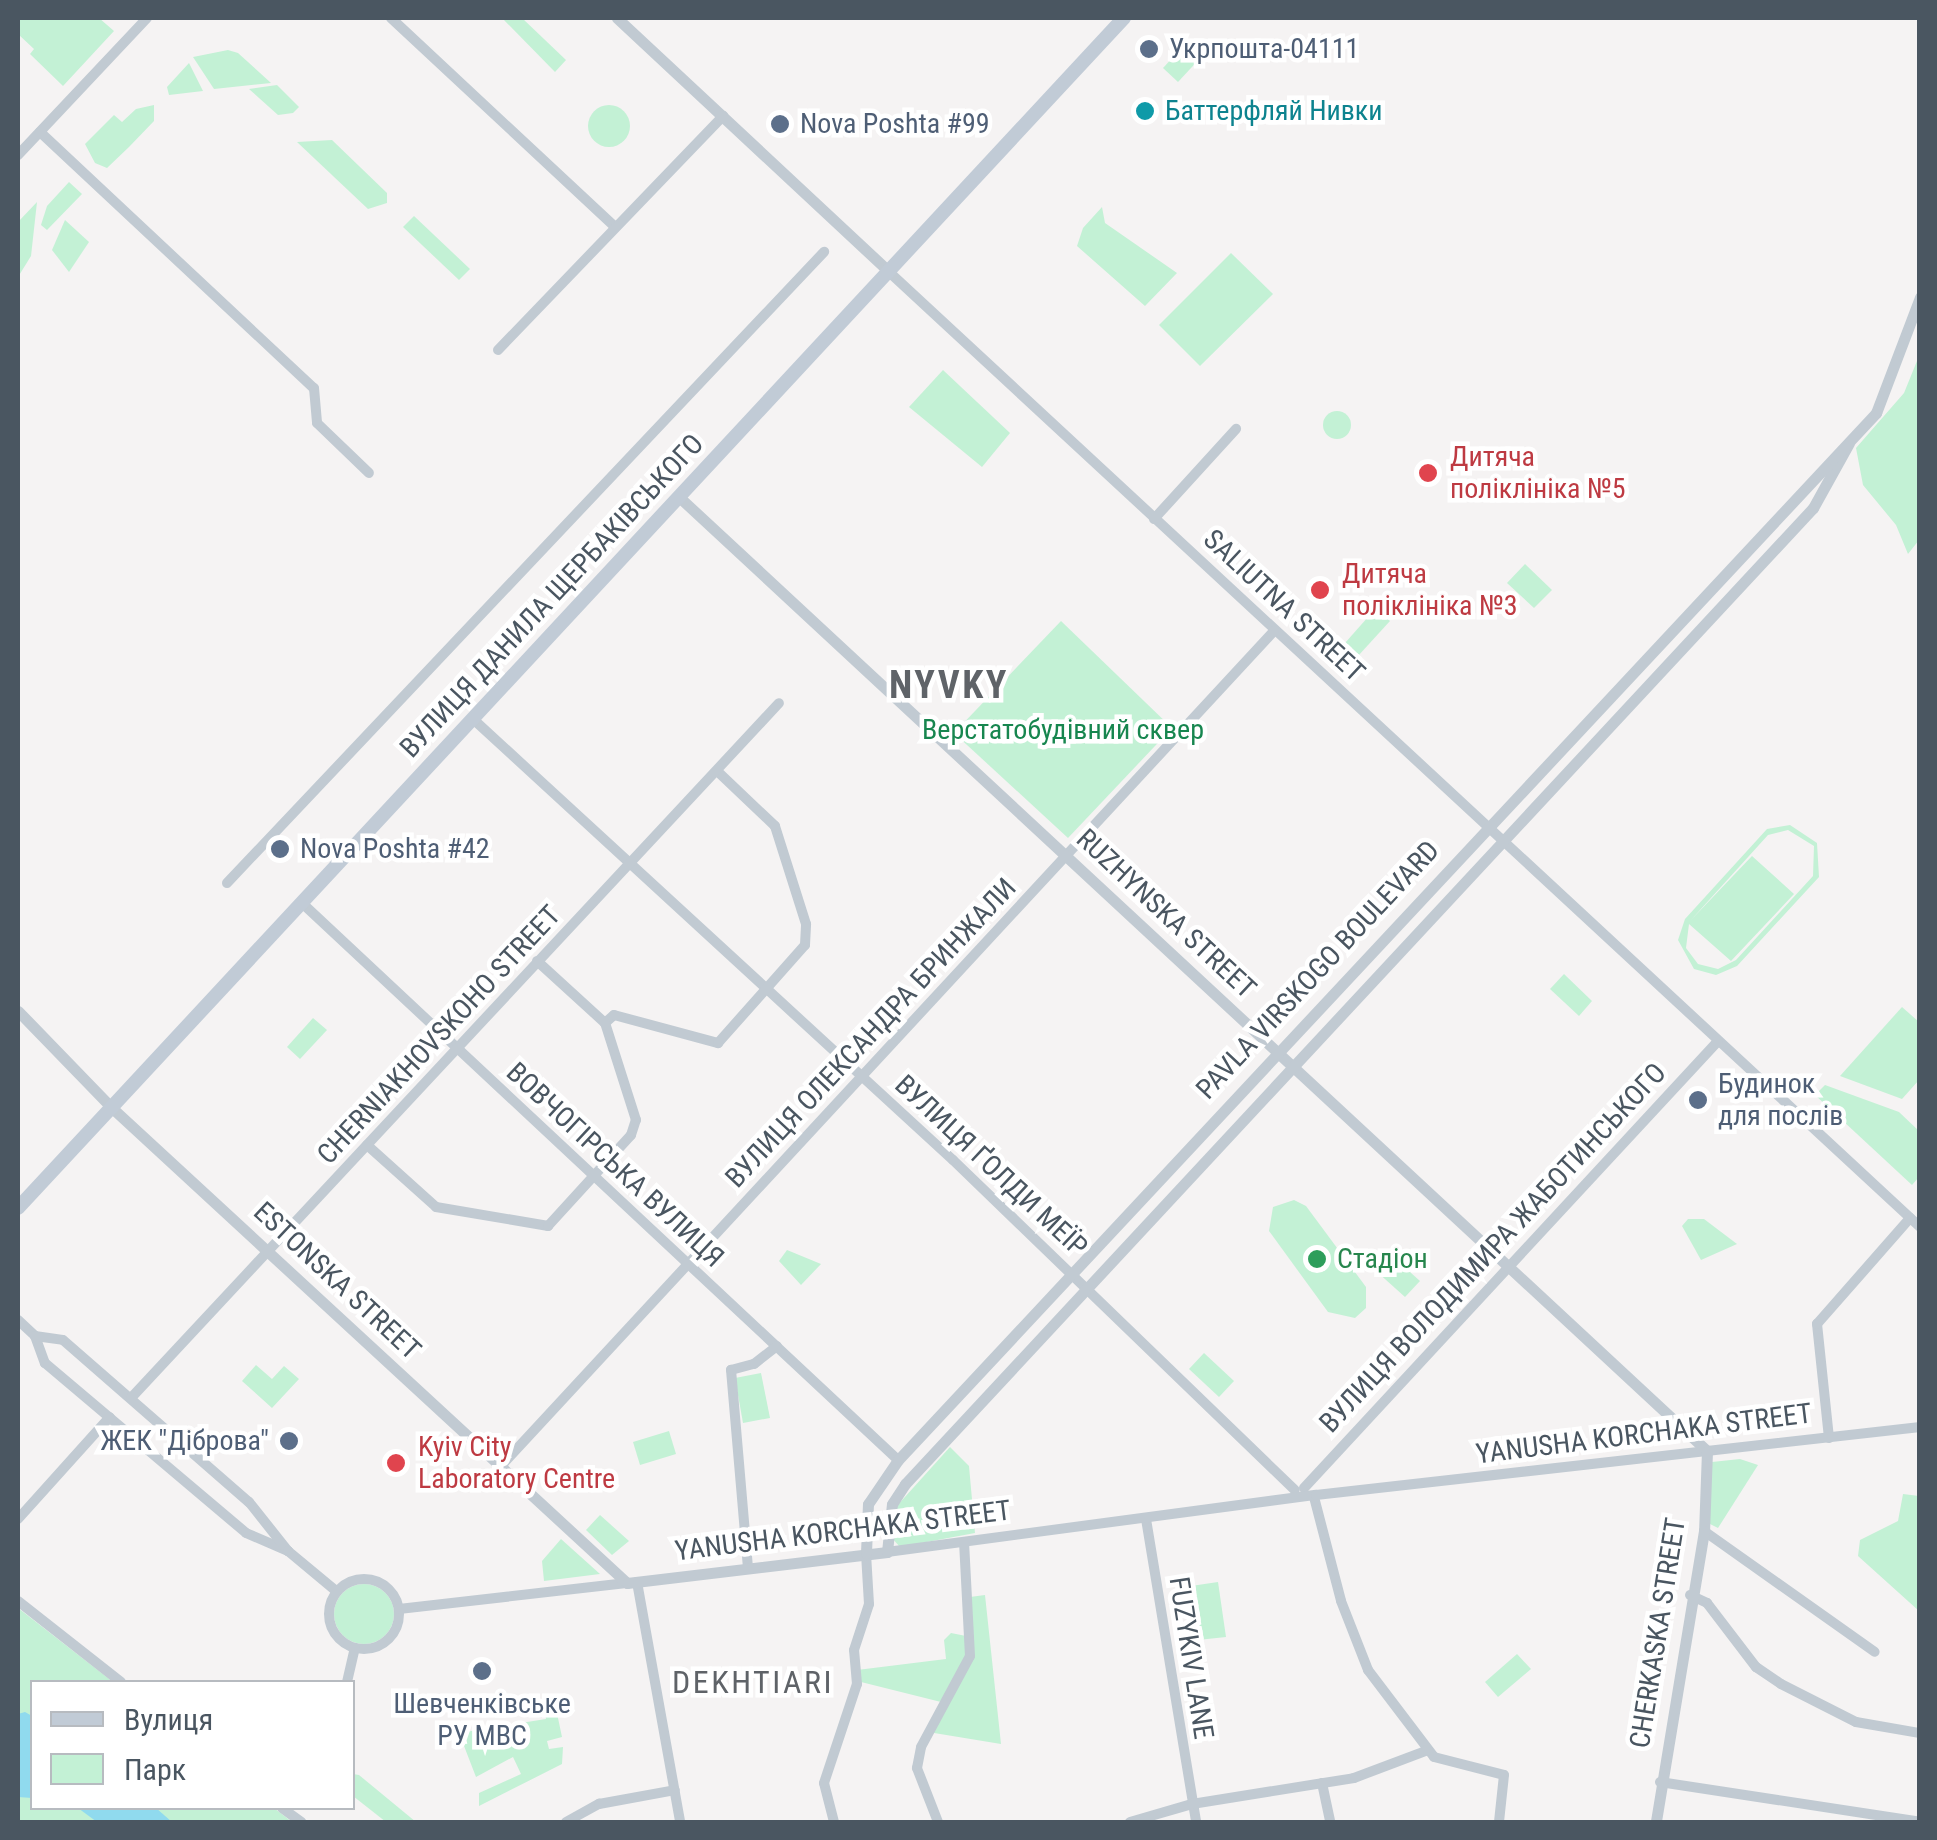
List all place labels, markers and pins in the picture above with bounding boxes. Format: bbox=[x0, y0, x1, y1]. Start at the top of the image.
place label: Укрпошта-04111 bbox=[1169, 32, 1359, 66]
marker: Укрпошта-04111 bbox=[1138, 38, 1160, 60]
place label: Баттерфляй Нивки bbox=[1165, 94, 1383, 128]
marker: Баттерфляй Нивки bbox=[1134, 100, 1156, 122]
place label: Nova Poshta #99 bbox=[800, 107, 990, 141]
marker: Nova Poshta #99 bbox=[769, 113, 791, 135]
place label: Дитяча поліклініка №5 bbox=[1450, 440, 1626, 506]
marker: Дитяча поліклініка №5 bbox=[1415, 460, 1441, 486]
place label: Дитяча поліклініка №3 bbox=[1342, 557, 1518, 623]
marker: Дитяча поліклініка №3 bbox=[1307, 577, 1333, 603]
place label: Nova Poshta #42 bbox=[300, 832, 490, 866]
marker: Nova Poshta #42 bbox=[269, 838, 291, 860]
place label: Будинок для послів bbox=[1718, 1067, 1843, 1133]
marker: Будинок для послів bbox=[1687, 1089, 1709, 1111]
place label: Стадіон bbox=[1337, 1242, 1428, 1276]
marker: Стадіон bbox=[1306, 1248, 1328, 1270]
place label: ЖЕК "Діброва" bbox=[100, 1424, 269, 1458]
marker: ЖЕК "Діброва" bbox=[278, 1430, 300, 1452]
place label: Kyiv City Laboratory Centre bbox=[418, 1430, 615, 1496]
marker: Kyiv City Laboratory Centre bbox=[383, 1450, 409, 1476]
marker: Шевченківське РУ МВС bbox=[471, 1660, 493, 1682]
place label: Шевченківське РУ МВС bbox=[393, 1687, 571, 1753]

